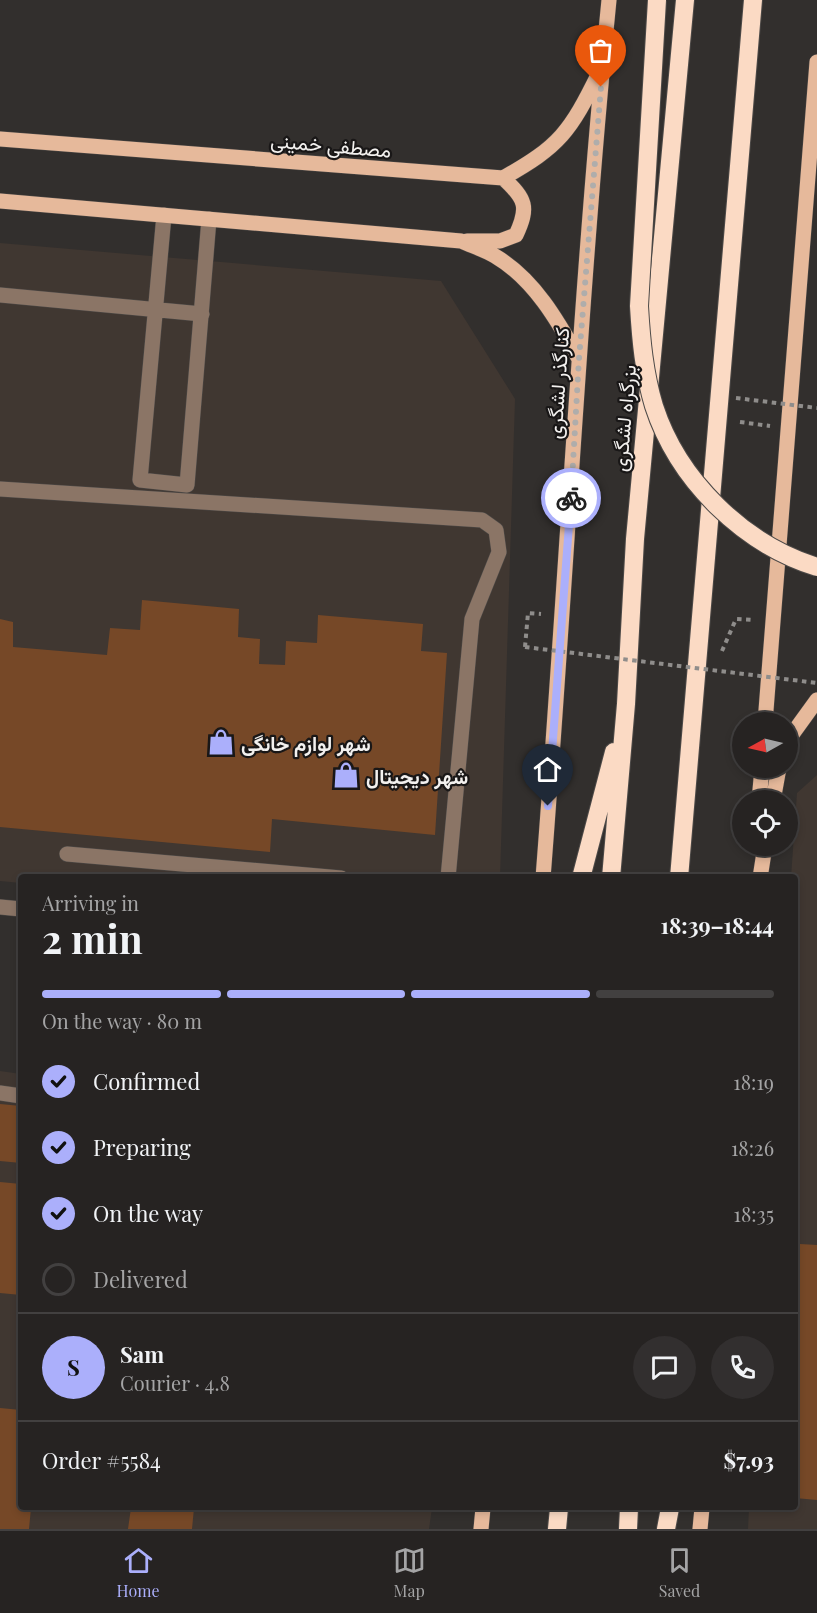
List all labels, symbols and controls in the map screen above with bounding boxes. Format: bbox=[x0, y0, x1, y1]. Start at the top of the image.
pin bbox=[575, 25, 626, 87]
icon: bag bbox=[584, 34, 617, 67]
street label: مصطفی خمینی bbox=[269, 125, 393, 163]
street label: کنارگذر لشگری bbox=[540, 326, 575, 440]
street label: بزرگراه لشگری bbox=[605, 363, 642, 473]
courier bbox=[541, 468, 601, 528]
icon: bike bbox=[555, 482, 588, 515]
north arrow bbox=[732, 712, 798, 778]
map controls bbox=[732, 712, 798, 856]
shop icon: شهر لوازم خانگی bbox=[206, 727, 236, 757]
place label: شهر لوازم خانگی bbox=[241, 729, 371, 757]
pin bbox=[522, 744, 573, 806]
icon: home bbox=[531, 753, 564, 786]
shop icon: شهر دیجیتال bbox=[331, 760, 361, 790]
place label: شهر دیجیتال bbox=[366, 762, 468, 790]
button: locate bbox=[732, 790, 798, 856]
text: Arriving in bbox=[42, 889, 139, 916]
text: 18:39–18:44 bbox=[661, 910, 774, 940]
text: 2 min bbox=[42, 912, 143, 964]
text: On the way · 80 m bbox=[42, 1007, 202, 1034]
icon: check bbox=[42, 1065, 75, 1098]
text: Confirmed bbox=[93, 1066, 200, 1096]
text: 18:19 bbox=[733, 1068, 774, 1095]
icon: check bbox=[42, 1131, 75, 1164]
text: Preparing bbox=[93, 1132, 191, 1162]
text: 18:26 bbox=[731, 1134, 774, 1161]
icon: check bbox=[42, 1197, 75, 1230]
text: On the way bbox=[93, 1198, 203, 1228]
text: 18:35 bbox=[734, 1200, 774, 1227]
text: Delivered bbox=[93, 1264, 188, 1294]
button: chat bbox=[633, 1336, 696, 1399]
button: phone bbox=[711, 1336, 774, 1399]
text: Sam bbox=[120, 1339, 164, 1369]
text: S bbox=[67, 1352, 80, 1382]
text: Courier · 4.8 bbox=[120, 1369, 230, 1396]
text: Order #5584 bbox=[42, 1445, 161, 1475]
text: $7.93 bbox=[724, 1445, 774, 1475]
tab: Home bbox=[117, 1544, 159, 1601]
tab: Map bbox=[393, 1544, 426, 1601]
tab: Saved bbox=[659, 1544, 700, 1601]

